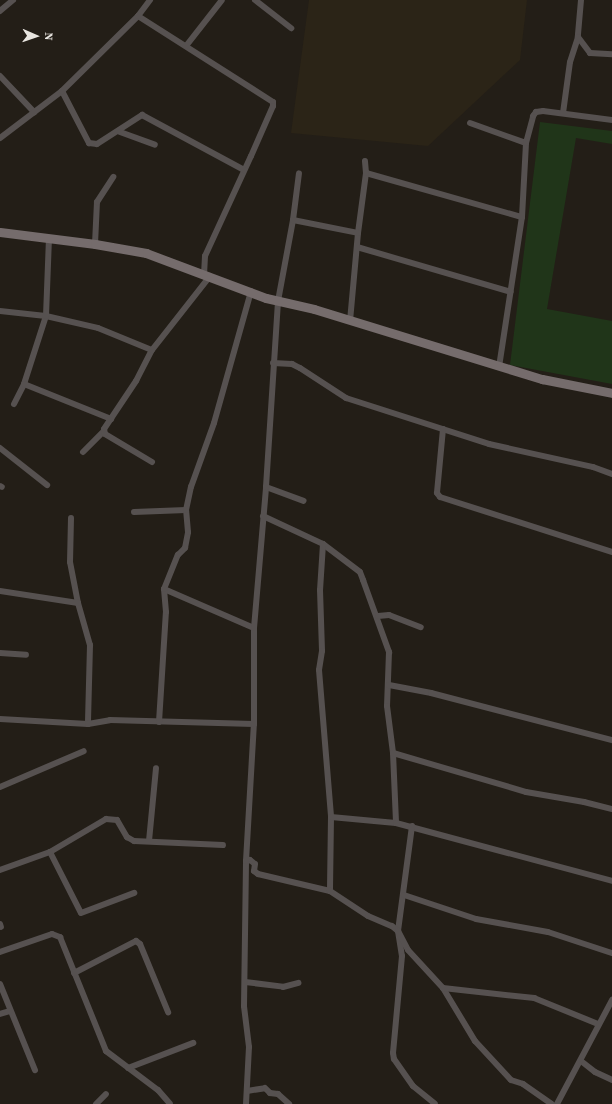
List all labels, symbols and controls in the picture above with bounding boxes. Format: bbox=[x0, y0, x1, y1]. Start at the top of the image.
north arrow bbox=[16, 16, 56, 56]
text: N bbox=[41, 32, 56, 41]

